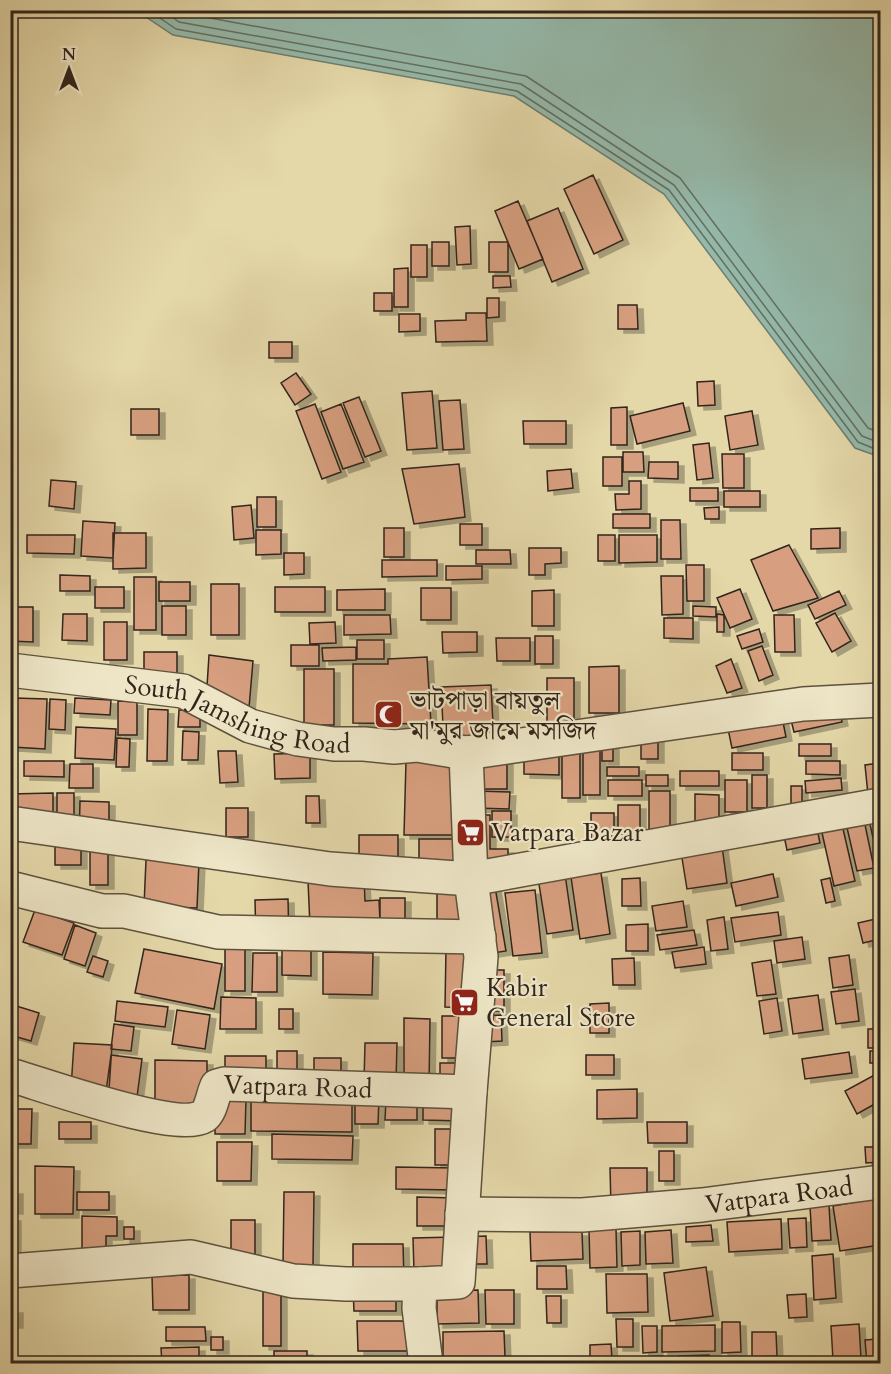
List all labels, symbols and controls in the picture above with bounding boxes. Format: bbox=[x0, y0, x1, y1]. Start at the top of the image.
north arrow bbox=[39, 39, 99, 99]
text: N bbox=[62, 44, 76, 66]
street label: South Jamshing Road bbox=[123, 667, 351, 762]
place label: ভাটপাড়া বায়তুল মা'মুর জামে মসজিদ bbox=[409, 683, 598, 748]
mosque icon: ভাটপাড়া বায়তুল মা'মুর জামে মসজিদ bbox=[373, 699, 405, 731]
place label: Vatpara Bazar bbox=[491, 815, 644, 850]
supermarket icon: Vatpara Bazar bbox=[454, 816, 486, 848]
place label: Kabir General Store bbox=[486, 970, 636, 1035]
supermarket icon: Kabir General Store bbox=[449, 986, 481, 1018]
street label: Vatpara Road bbox=[223, 1067, 373, 1107]
street label: Vatpara Road bbox=[703, 1169, 855, 1222]

